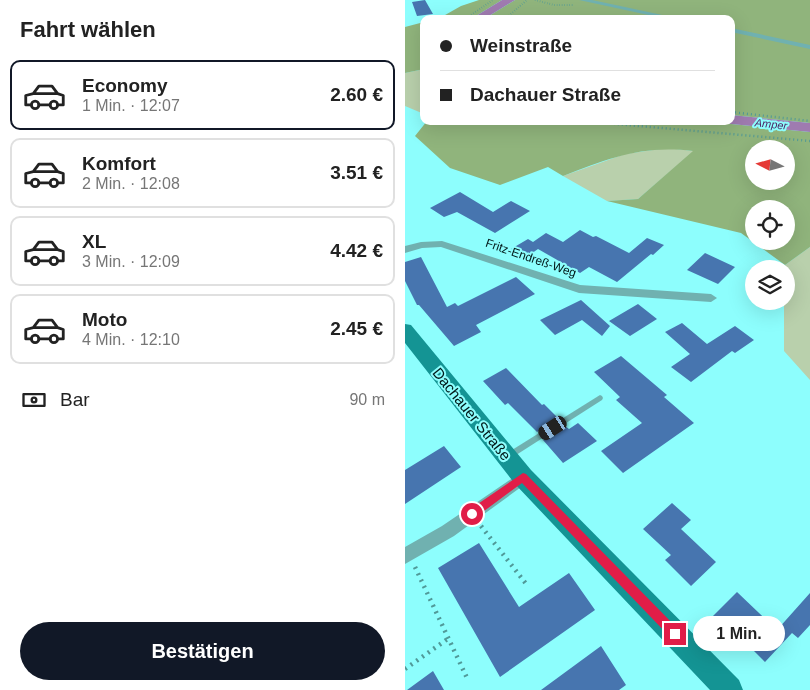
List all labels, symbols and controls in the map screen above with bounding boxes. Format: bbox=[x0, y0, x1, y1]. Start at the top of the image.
text: Fahrt wählen bbox=[20, 17, 156, 42]
text: Weinstraße bbox=[470, 35, 572, 56]
icon: car bbox=[22, 73, 67, 118]
text: Economy bbox=[82, 75, 168, 96]
text: 2.60 € bbox=[330, 84, 383, 105]
text: Dachauer Straße bbox=[470, 84, 621, 105]
text: 1 Min. · 12:07 bbox=[82, 97, 180, 114]
water label: Amper bbox=[753, 116, 789, 132]
north arrow bbox=[745, 140, 795, 190]
map controls bbox=[745, 140, 795, 310]
icon: car bbox=[22, 151, 67, 196]
text: Komfort bbox=[82, 153, 156, 174]
text: 3.51 € bbox=[330, 162, 383, 183]
text: 2 Min. · 12:08 bbox=[82, 175, 180, 192]
button: locate bbox=[745, 200, 795, 250]
icon: car bbox=[22, 229, 67, 274]
text: XL bbox=[82, 231, 106, 252]
street label: Fritz-Endreß-Weg bbox=[484, 236, 578, 280]
text: 4.42 € bbox=[330, 240, 383, 261]
text: 3 Min. · 12:09 bbox=[82, 253, 180, 270]
button: layers bbox=[745, 260, 795, 310]
icon: car bbox=[22, 307, 67, 352]
text: Moto bbox=[82, 309, 127, 330]
text: 2.45 € bbox=[330, 318, 383, 339]
text: 4 Min. · 12:10 bbox=[82, 331, 180, 348]
street label: Dachauer Straße bbox=[429, 364, 515, 464]
icon: cash bbox=[20, 386, 48, 414]
text: Bar bbox=[60, 389, 90, 410]
text: 90 m bbox=[349, 391, 385, 408]
car bbox=[536, 414, 569, 442]
route start bbox=[461, 503, 483, 525]
callout: 1 Min. bbox=[693, 616, 785, 652]
button: Bestätigen bbox=[20, 622, 385, 680]
route end bbox=[664, 623, 686, 645]
text: 1 Min. bbox=[716, 625, 762, 642]

